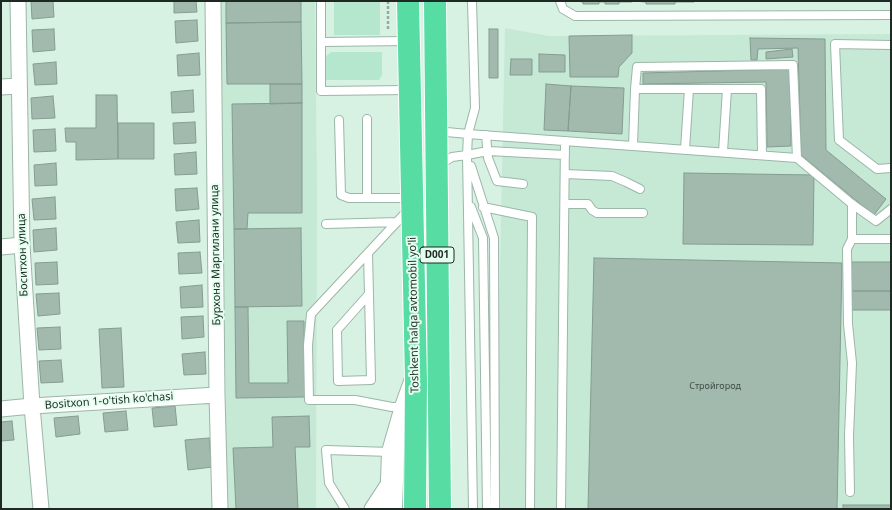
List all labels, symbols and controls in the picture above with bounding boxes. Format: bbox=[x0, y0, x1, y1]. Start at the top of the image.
street label: Бурхона Маргилани улица bbox=[208, 184, 224, 326]
street label: Боситхон улица bbox=[15, 213, 31, 297]
street label: Toshkent halqa avtomobil yo'li bbox=[406, 237, 422, 393]
road number: D001 bbox=[420, 247, 454, 263]
house number: Стройгород bbox=[689, 381, 741, 391]
street label: Bositxon 1-o'tish ko'chasi bbox=[44, 390, 174, 412]

